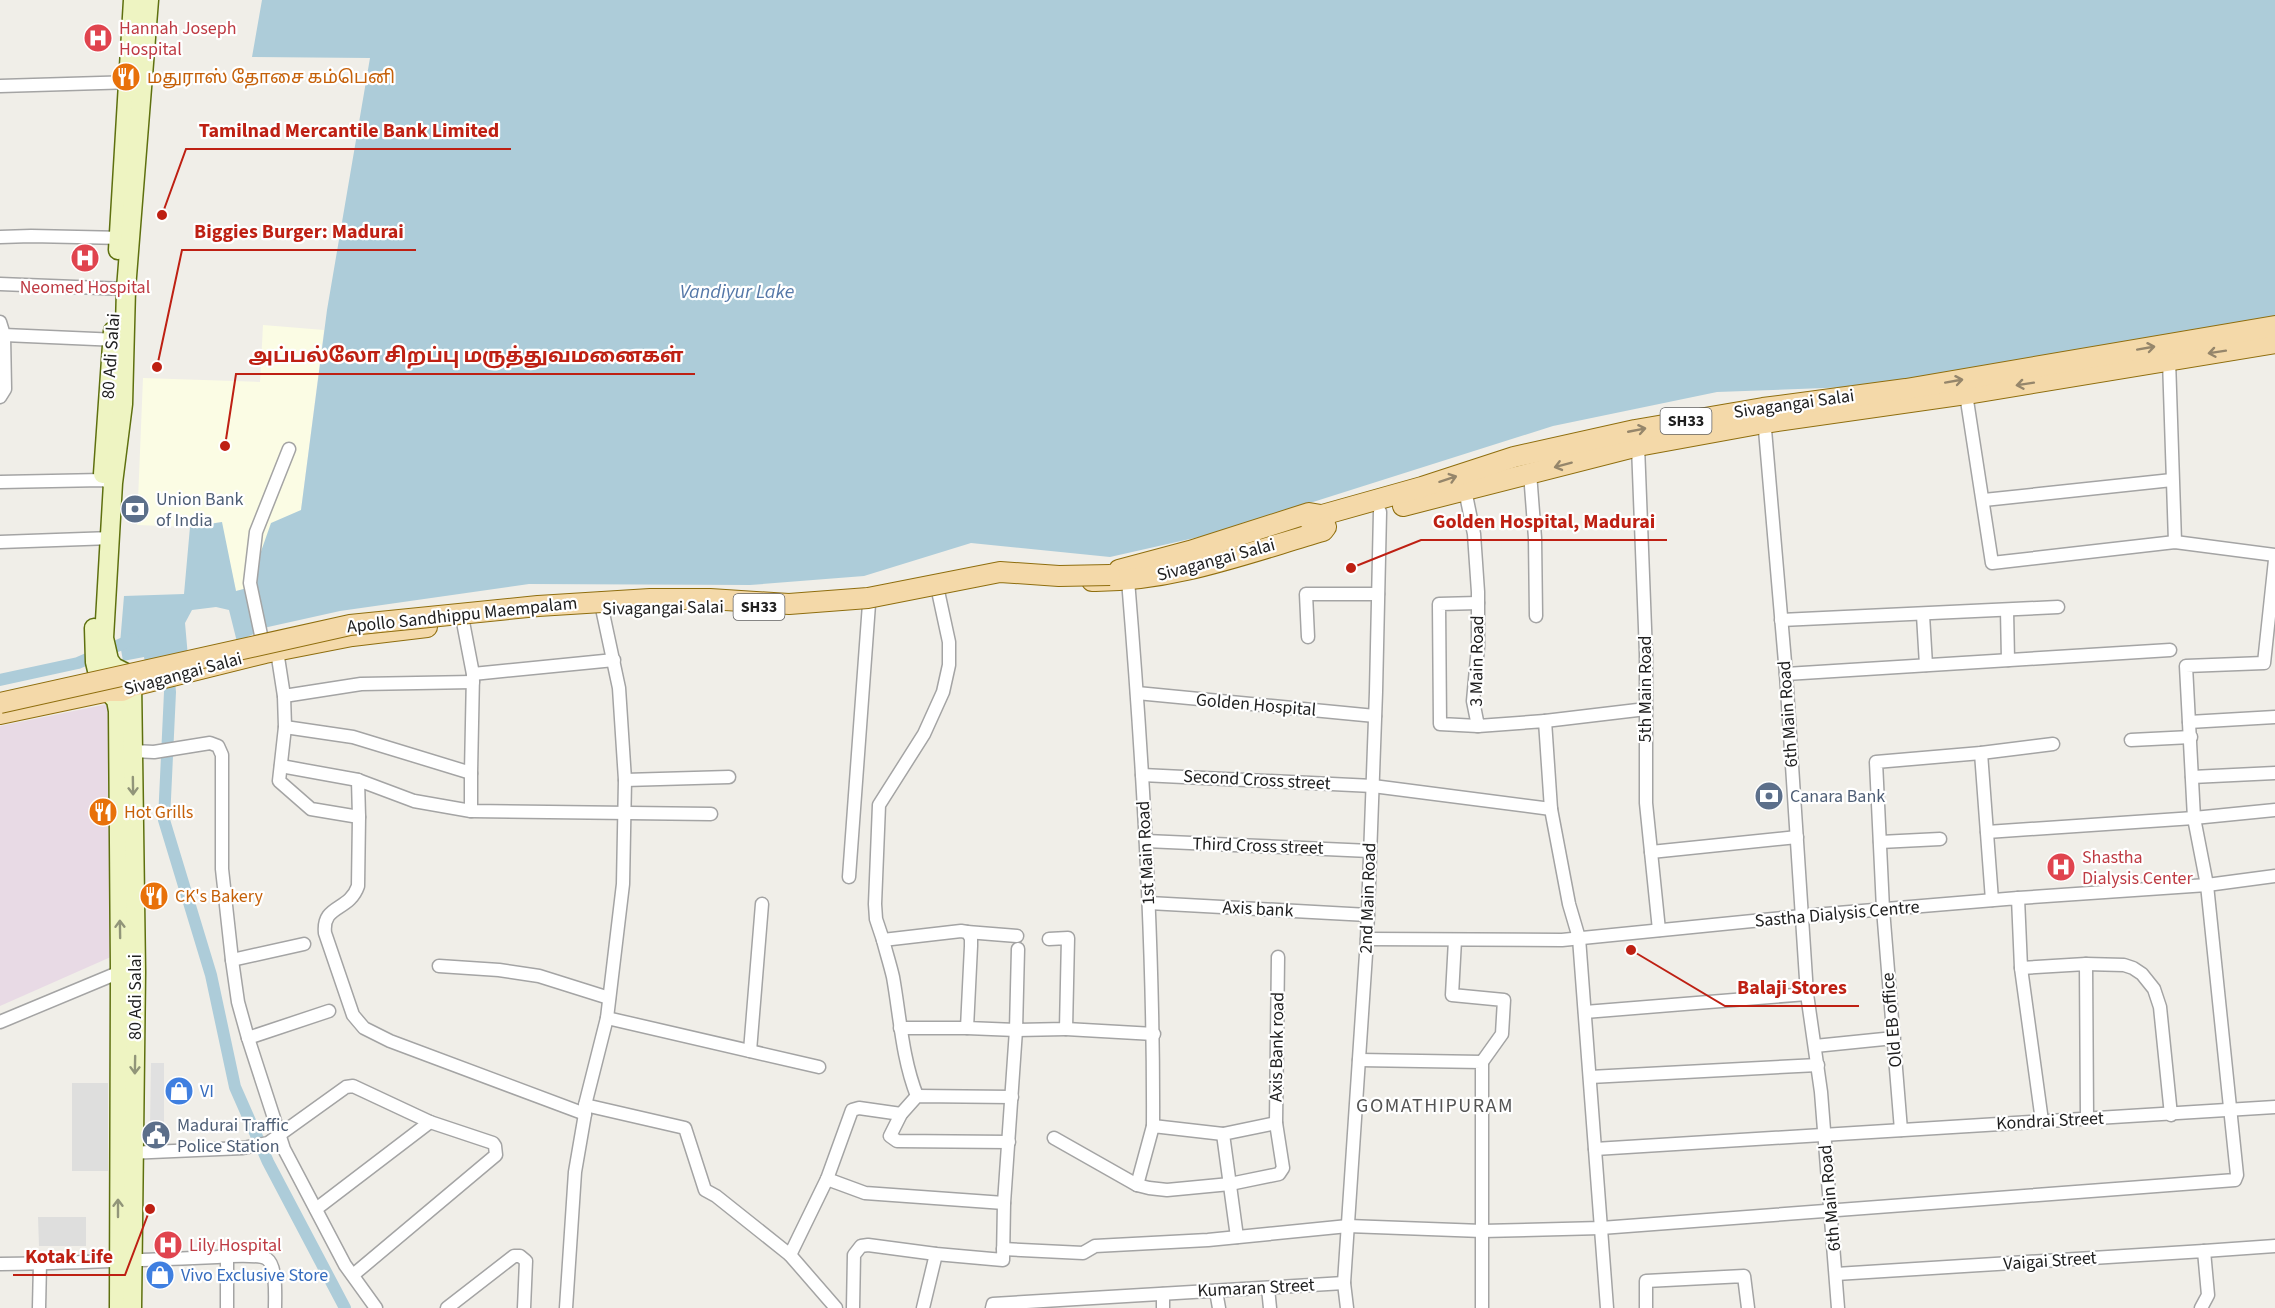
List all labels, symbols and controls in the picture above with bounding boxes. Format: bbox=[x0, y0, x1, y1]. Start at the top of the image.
place label: Hannah Joseph Hospital bbox=[119, 16, 237, 62]
hospital icon: Hannah Joseph Hospital bbox=[82, 22, 114, 54]
restaurant icon: மதுராஸ் தோசை கம்பெனி bbox=[110, 61, 142, 93]
place label: மதுராஸ் தோசை கம்பெனி bbox=[147, 65, 395, 90]
callout: Tamilnad Mercantile Bank Limited bbox=[186, 111, 511, 149]
text: Tamilnad Mercantile Bank Limited bbox=[199, 117, 499, 145]
callout: Biggies Burger: Madurai bbox=[182, 212, 416, 250]
text: Biggies Burger: Madurai bbox=[194, 218, 404, 246]
hospital icon: Neomed Hospital bbox=[69, 242, 101, 274]
place label: Neomed Hospital bbox=[20, 275, 150, 300]
water label: Vandiyur Lake bbox=[680, 278, 794, 306]
street label: 80 Adi Salai bbox=[96, 312, 126, 400]
callout: அப்பல்லோ சிறப்பு மருத்துவமனைகள் bbox=[236, 336, 695, 374]
text: அப்பல்லோ சிறப்பு மருத்துவமனைகள் bbox=[249, 342, 684, 370]
one-way arrow bbox=[2136, 342, 2155, 353]
one-way arrow bbox=[2208, 347, 2228, 358]
one-way arrow bbox=[1943, 375, 1963, 386]
one-way arrow bbox=[2016, 379, 2035, 390]
street label: Sivagangai Salai bbox=[1732, 383, 1856, 425]
road number: SH33 bbox=[1660, 408, 1712, 434]
one-way arrow bbox=[1626, 424, 1646, 435]
one-way arrow bbox=[1554, 459, 1573, 471]
one-way arrow bbox=[1438, 473, 1457, 484]
place label: Union Bank of India bbox=[156, 487, 244, 533]
bank icon: Union Bank of India bbox=[119, 493, 151, 525]
callout: Golden Hospital, Madurai bbox=[1421, 502, 1667, 540]
text: Golden Hospital, Madurai bbox=[1433, 508, 1655, 536]
street label: Sivagangai Salai bbox=[1154, 532, 1278, 588]
street label: Apollo Sandhippu Maempalam bbox=[346, 590, 578, 640]
street label: Sivagangai Salai bbox=[602, 594, 724, 622]
road number: SH33 bbox=[734, 594, 784, 620]
street label: 3 Main Road bbox=[1464, 615, 1490, 707]
street label: 5th Main Road bbox=[1633, 635, 1658, 743]
street label: Sivagangai Salai bbox=[121, 646, 245, 702]
street label: 6th Main Road bbox=[1772, 660, 1804, 768]
street label: Golden Hospital bbox=[1195, 687, 1317, 723]
street label: Second Cross street bbox=[1183, 764, 1331, 796]
one-way arrow bbox=[127, 776, 139, 796]
bank icon: Canara Bank bbox=[1753, 780, 1785, 812]
place label: Canara Bank bbox=[1790, 784, 1885, 809]
restaurant icon: Hot Grills bbox=[87, 796, 119, 828]
place label: Hot Grills bbox=[124, 800, 193, 825]
street label: 1st Main Road bbox=[1131, 800, 1161, 906]
street label: Third Cross street bbox=[1192, 831, 1324, 861]
street label: 2nd Main Road bbox=[1354, 842, 1382, 954]
place label: Shastha Dialysis Center bbox=[2082, 845, 2193, 891]
hospital icon: Shastha Dialysis Center bbox=[2045, 851, 2077, 883]
restaurant icon: CK's Bakery bbox=[138, 880, 170, 912]
place label: CK's Bakery bbox=[175, 884, 263, 909]
street label: Sastha Dialysis Centre bbox=[1754, 894, 1920, 934]
street label: Axis bank bbox=[1222, 895, 1294, 923]
one-way arrow bbox=[114, 919, 126, 939]
street label: 80 Adi Salai bbox=[123, 954, 148, 1040]
callout: Balaji Stores bbox=[1725, 968, 1859, 1006]
street label: Old EB office bbox=[1875, 971, 1909, 1068]
text: Balaji Stores bbox=[1737, 974, 1847, 1002]
street label: Axis Bank road bbox=[1264, 992, 1290, 1102]
one-way arrow bbox=[129, 1055, 140, 1075]
shop icon: VI bbox=[163, 1075, 195, 1107]
place label: VI bbox=[200, 1079, 214, 1104]
district label: GOMATHIPURAM bbox=[1356, 1092, 1514, 1120]
street label: Kondrai Street bbox=[1995, 1106, 2105, 1136]
place label: Madurai Traffic Police Station bbox=[177, 1113, 289, 1159]
public building icon: Madurai Traffic Police Station bbox=[140, 1119, 172, 1151]
street label: 6th Main Road bbox=[1813, 1144, 1847, 1252]
one-way arrow bbox=[112, 1198, 124, 1218]
hospital icon: Lily Hospital bbox=[152, 1229, 184, 1261]
place label: Lily Hospital bbox=[189, 1233, 282, 1258]
callout: Kotak Life bbox=[13, 1237, 125, 1275]
text: Kotak Life bbox=[25, 1243, 113, 1271]
street label: Vaigai Street bbox=[2003, 1245, 2097, 1277]
shop icon: Vivo Exclusive Store bbox=[144, 1259, 176, 1291]
place label: Vivo Exclusive Store bbox=[181, 1263, 328, 1288]
street label: Kumaran Street bbox=[1197, 1272, 1315, 1304]

